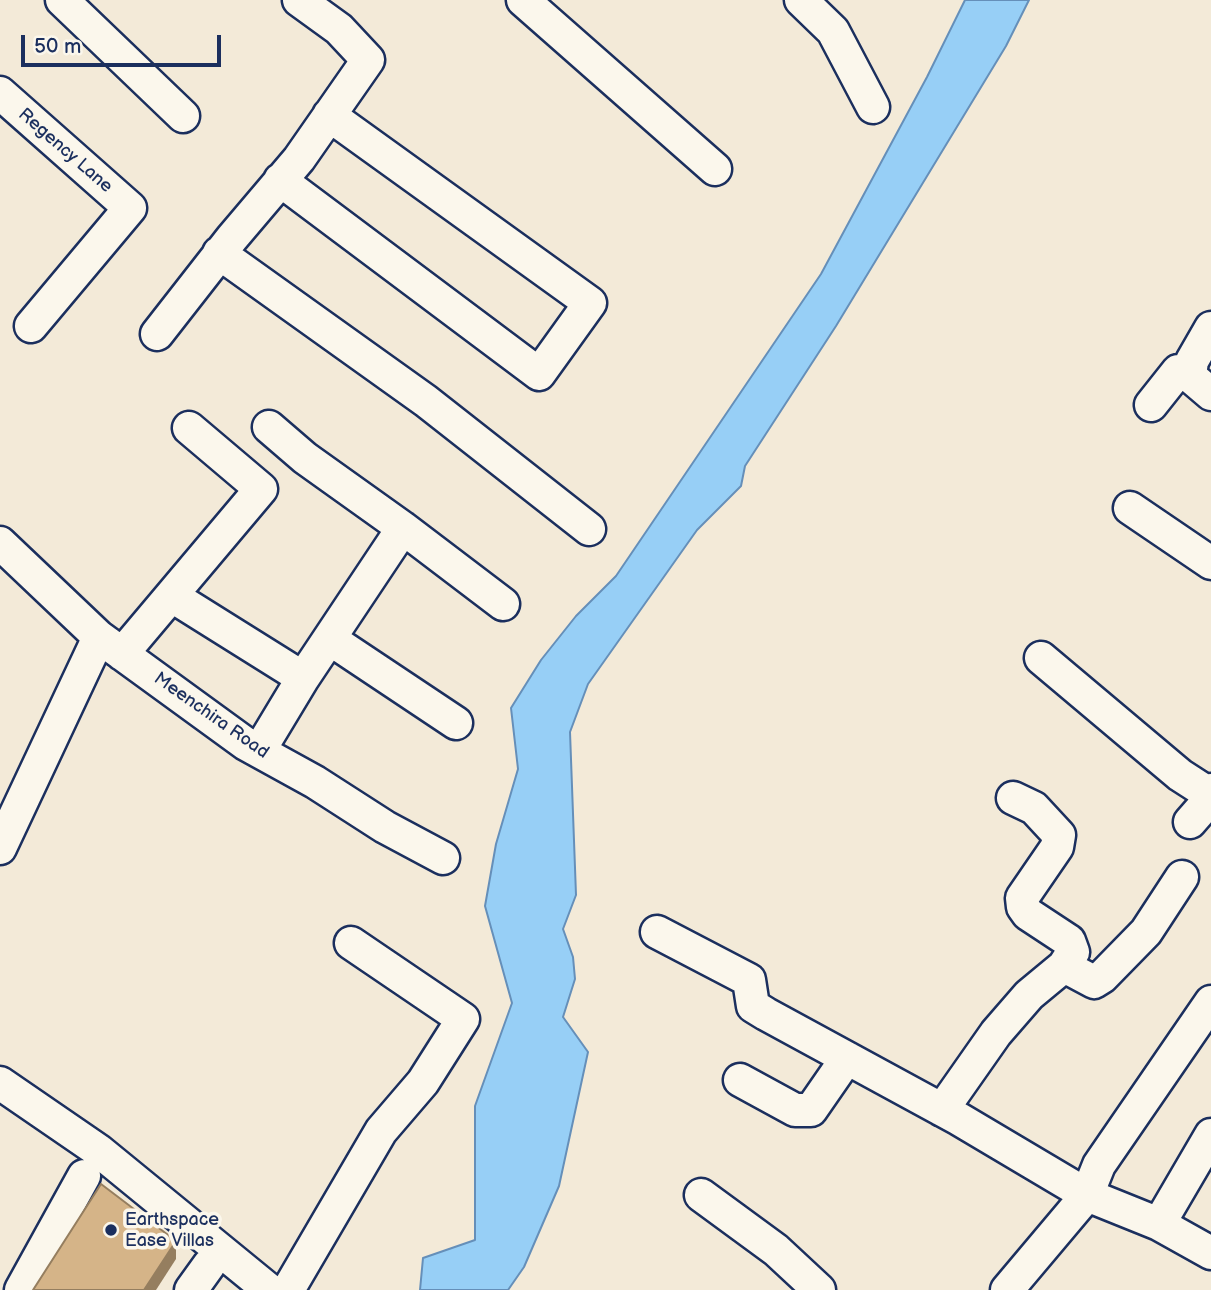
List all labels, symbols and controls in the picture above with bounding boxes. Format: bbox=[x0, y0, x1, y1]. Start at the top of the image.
scale bar bbox=[24, 21, 224, 65]
text: 50 m bbox=[34, 34, 81, 59]
street label: Regency Lane bbox=[13, 104, 117, 198]
street label: Meenchira Road bbox=[149, 668, 273, 764]
place label: Earthspace Ease Villas bbox=[125, 1209, 219, 1252]
marker: Earthspace Ease Villas bbox=[103, 1222, 119, 1238]

